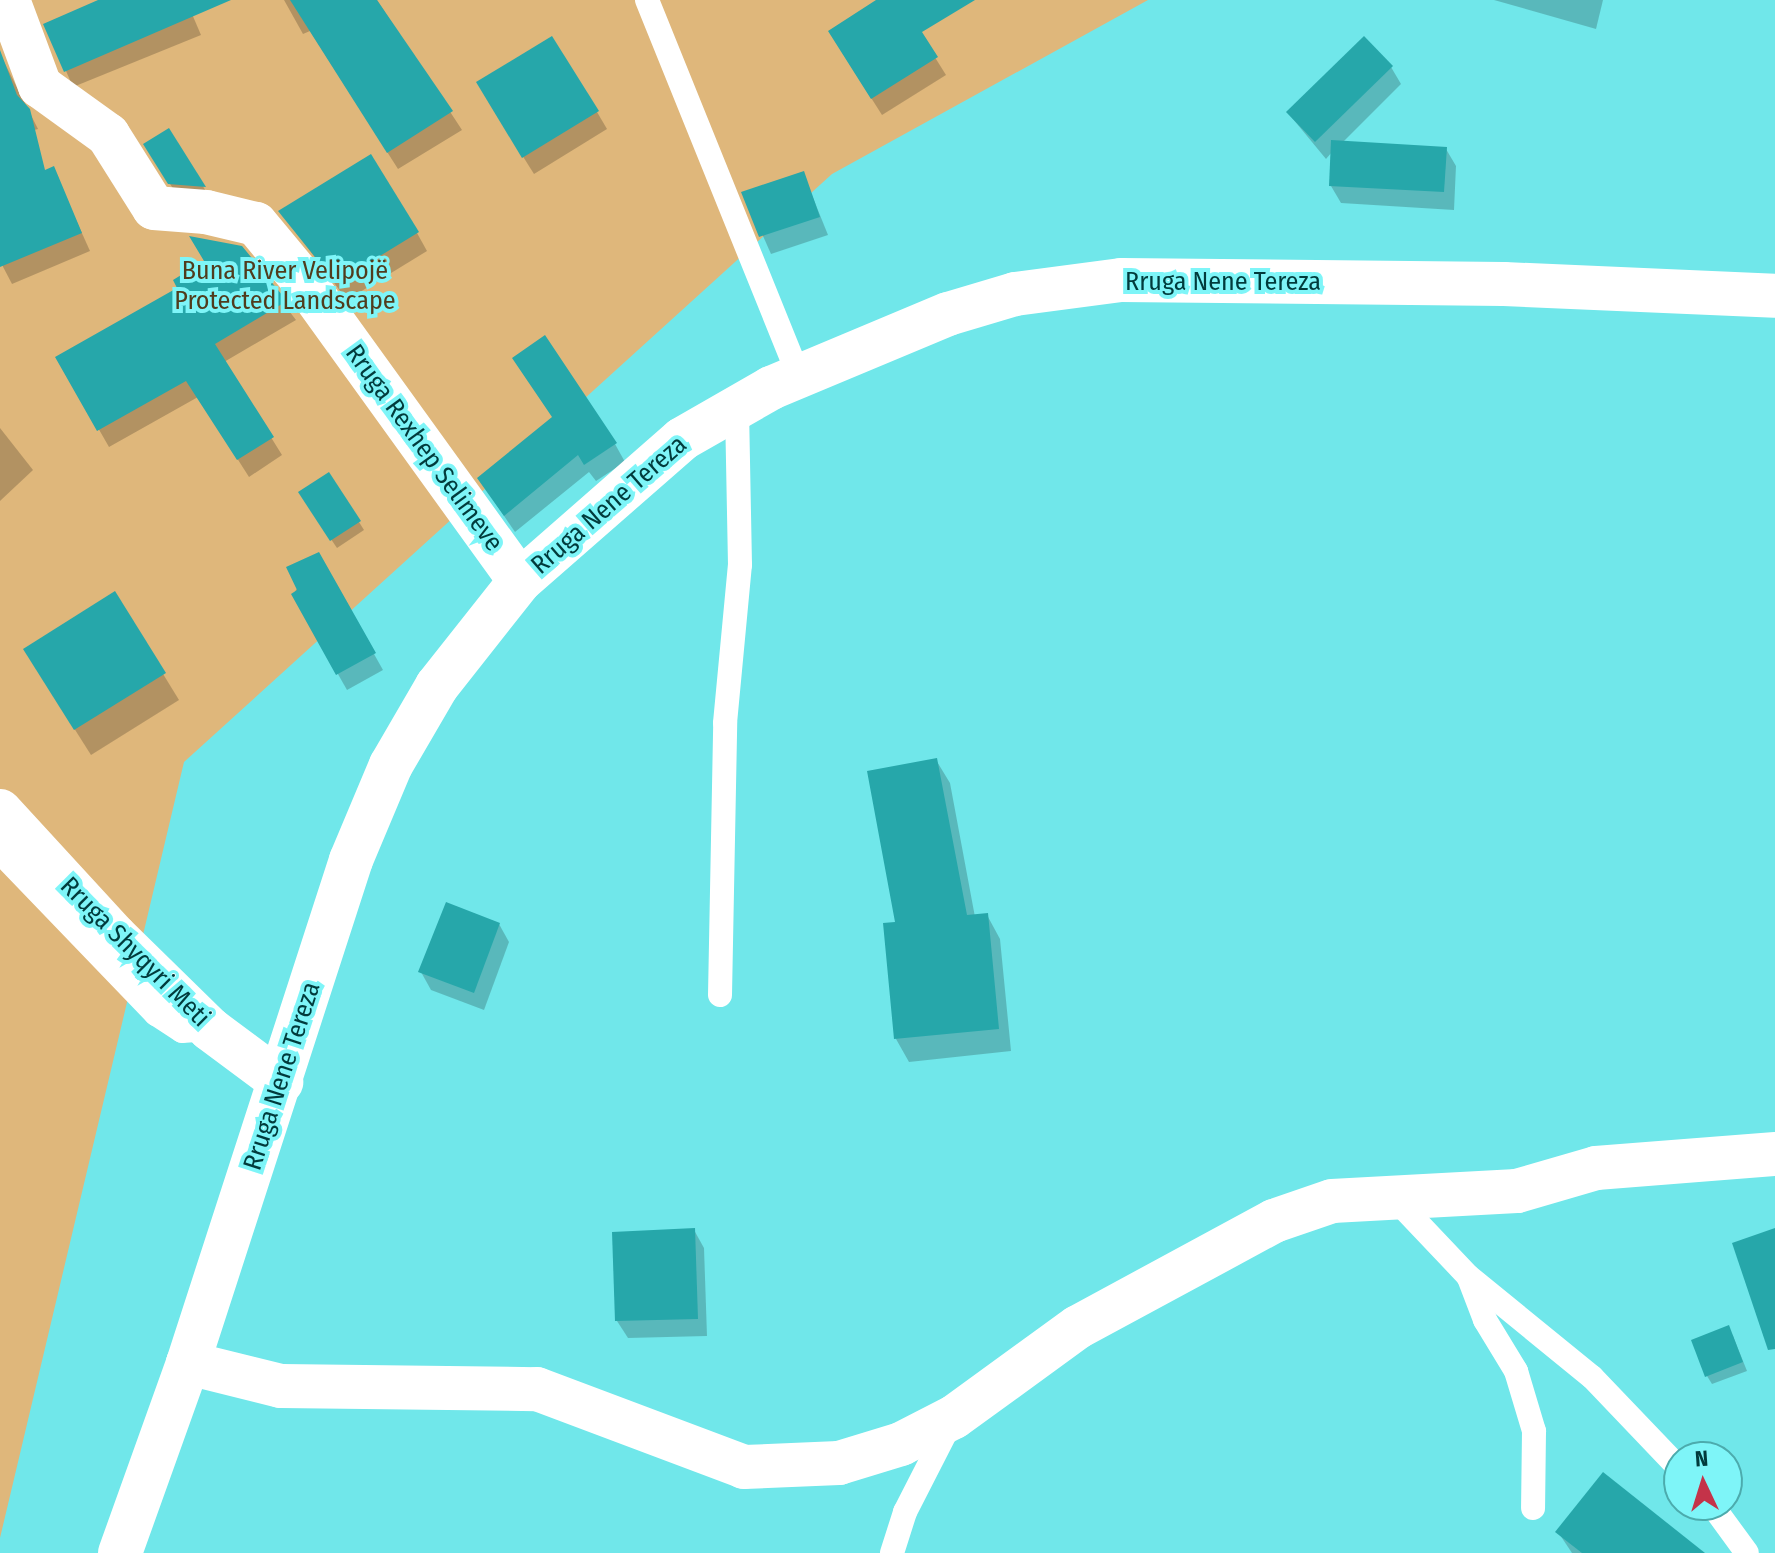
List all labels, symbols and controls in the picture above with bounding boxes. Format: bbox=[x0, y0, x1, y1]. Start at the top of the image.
park label: Buna River Velipojë Protected Landscape bbox=[174, 255, 396, 316]
street label: Rruga Nene Tereza bbox=[1125, 266, 1321, 298]
street label: Rruga Rexhep Selimeve bbox=[339, 339, 509, 557]
street label: Rruga Nene Tereza bbox=[525, 429, 693, 581]
street label: Rruga Shyqyri Meti bbox=[54, 871, 216, 1033]
street label: Rruga Nene Tereza bbox=[237, 978, 327, 1174]
north arrow bbox=[1663, 1441, 1743, 1521]
text: N bbox=[1694, 1445, 1709, 1472]

